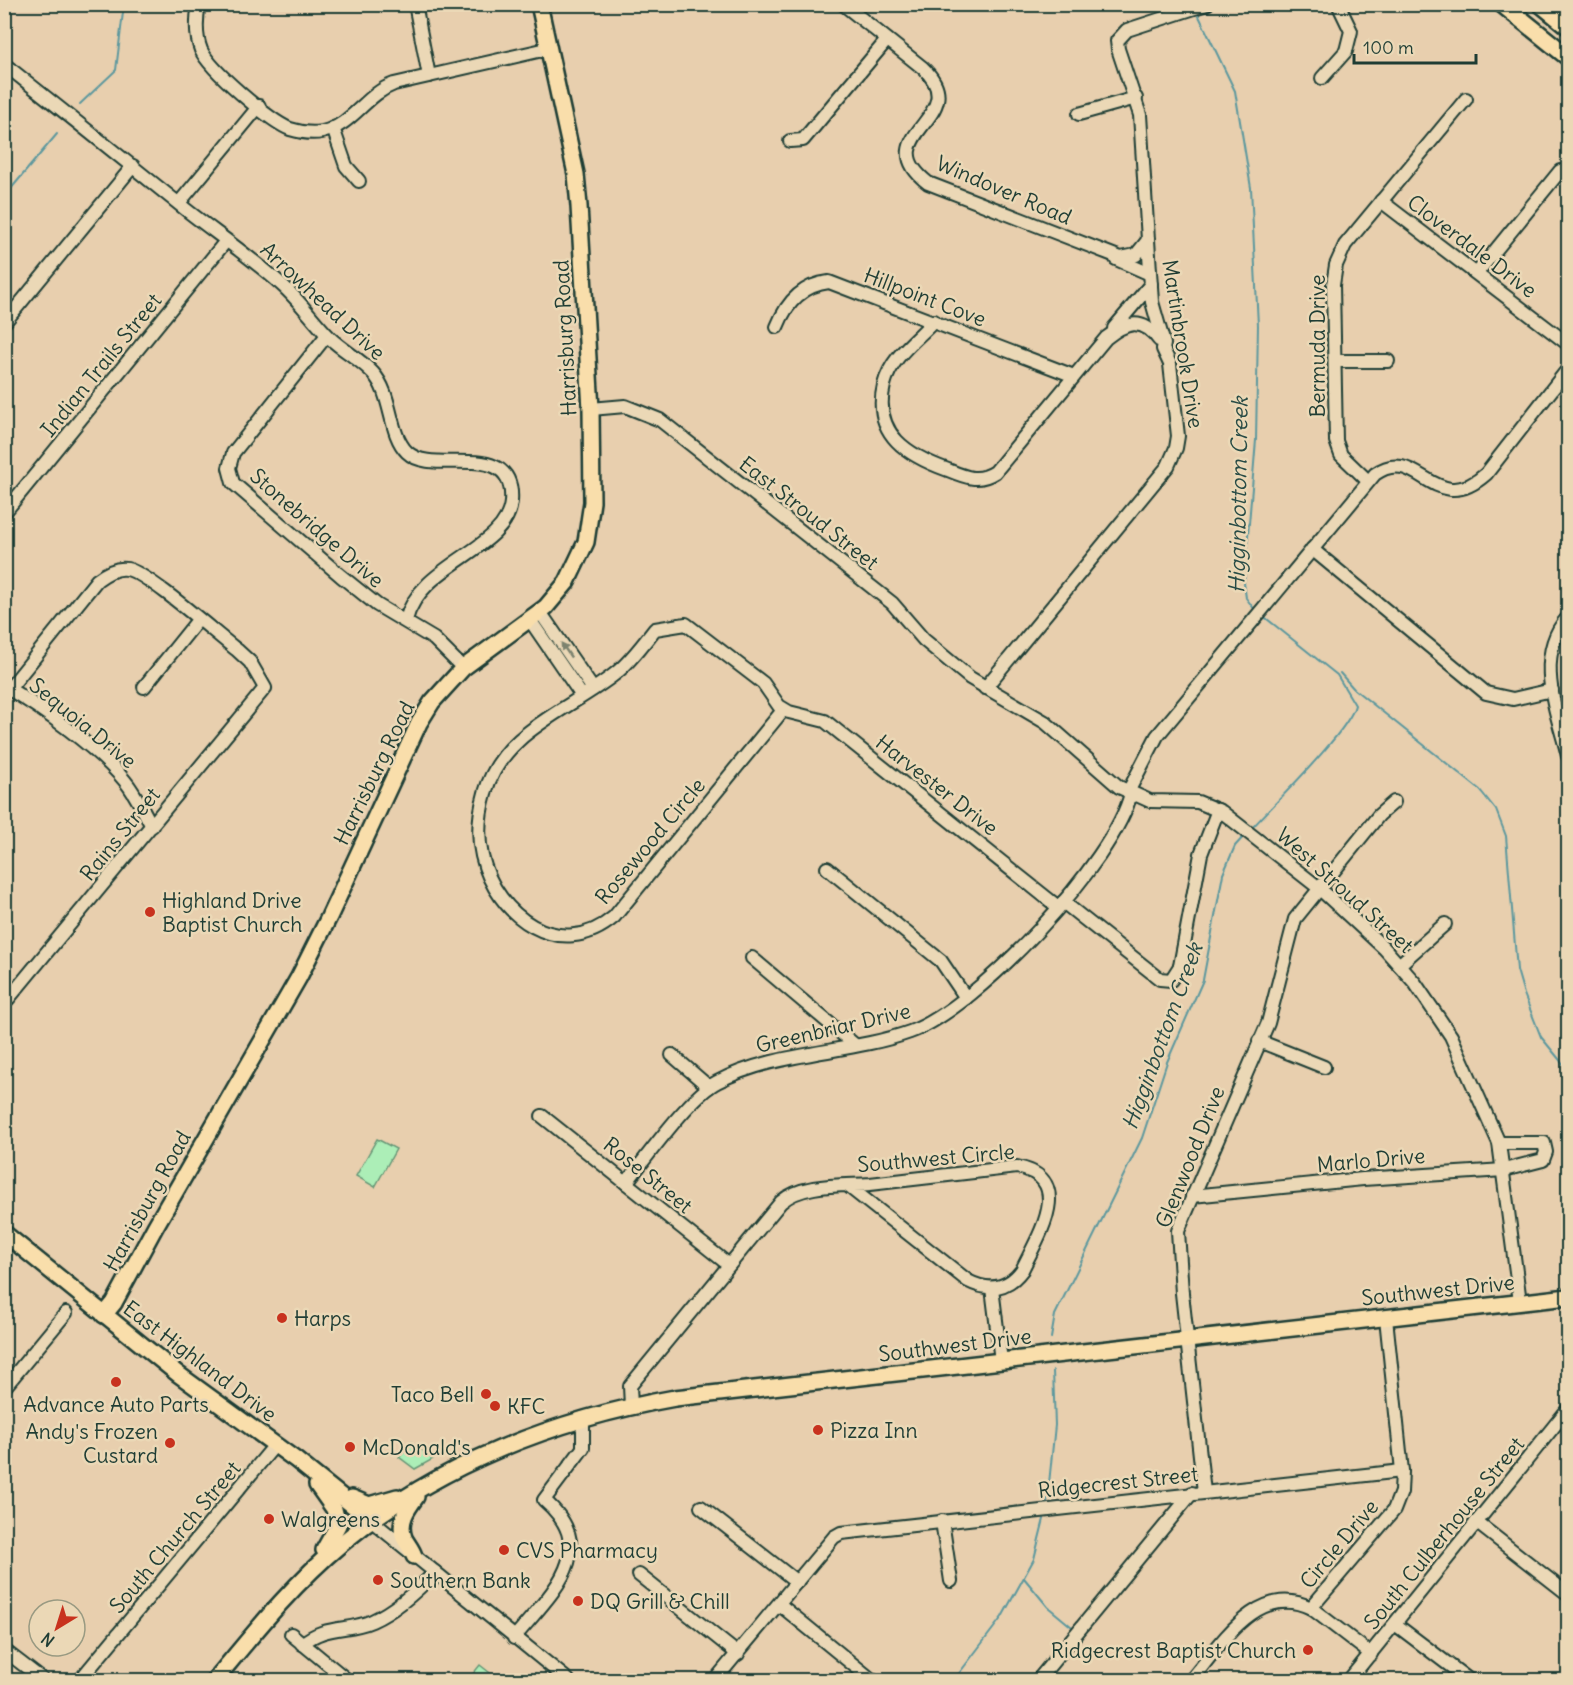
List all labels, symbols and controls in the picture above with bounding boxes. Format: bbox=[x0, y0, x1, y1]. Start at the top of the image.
scale bar bbox=[1354, 27, 1476, 65]
text: 100 m bbox=[1363, 36, 1414, 59]
street label: Windover Road bbox=[932, 149, 1076, 231]
street label: Cloverdale Drive bbox=[1402, 189, 1542, 303]
street label: Arrowhead Drive bbox=[255, 236, 391, 366]
street label: Martinbrook Drive bbox=[1156, 258, 1210, 430]
street label: Harrisburg Road bbox=[547, 259, 583, 417]
street label: Hillpoint Cove bbox=[860, 261, 990, 333]
street label: Bermuda Drive bbox=[1304, 274, 1331, 418]
street label: Indian Trails Street bbox=[35, 288, 167, 442]
water label: Higginbottom Creek bbox=[1222, 395, 1254, 594]
street label: East Stroud Street bbox=[734, 450, 884, 576]
street label: Stonebridge Drive bbox=[245, 463, 389, 593]
one-way arrow bbox=[561, 642, 572, 659]
street label: Sequoia Drive bbox=[24, 672, 142, 774]
street label: Harrisburg Road bbox=[328, 697, 420, 849]
street label: Harvester Drive bbox=[870, 729, 1004, 841]
street label: Rosewood Circle bbox=[589, 772, 711, 910]
street label: Rains Street bbox=[74, 782, 166, 886]
street label: West Stroud Street bbox=[1271, 821, 1419, 959]
place label: Highland Drive Baptist Church bbox=[162, 887, 302, 938]
marker: Highland Drive Baptist Church bbox=[143, 905, 157, 919]
water label: Higginbottom Creek bbox=[1115, 937, 1209, 1133]
street label: Greenbriar Drive bbox=[753, 997, 913, 1059]
street label: Glenwood Drive bbox=[1149, 1082, 1231, 1232]
street label: Harrisburg Road bbox=[97, 1126, 197, 1276]
street label: Rose Street bbox=[598, 1131, 698, 1219]
street label: Southwest Circle bbox=[856, 1138, 1016, 1178]
street label: Marlo Drive bbox=[1316, 1142, 1426, 1178]
street label: Southwest Drive bbox=[1360, 1269, 1516, 1311]
street label: East Highland Drive bbox=[118, 1295, 282, 1427]
place label: Harps bbox=[294, 1305, 351, 1332]
marker: Harps bbox=[275, 1311, 289, 1325]
street label: Southwest Drive bbox=[877, 1322, 1033, 1368]
marker: Advance Auto Parts bbox=[109, 1375, 123, 1389]
place label: Taco Bell bbox=[391, 1381, 474, 1408]
marker: Taco Bell bbox=[479, 1387, 493, 1401]
place label: Advance Auto Parts bbox=[23, 1391, 209, 1418]
place label: KFC bbox=[507, 1393, 546, 1420]
marker: KFC bbox=[488, 1399, 502, 1413]
place label: Pizza Inn bbox=[830, 1417, 918, 1444]
place label: Andy's Frozen Custard bbox=[25, 1418, 158, 1469]
marker: Pizza Inn bbox=[811, 1423, 825, 1437]
street label: South Culberhouse Street bbox=[1358, 1431, 1530, 1635]
place label: McDonald's bbox=[362, 1434, 471, 1461]
marker: Andy's Frozen Custard bbox=[163, 1436, 177, 1450]
marker: McDonald's bbox=[343, 1440, 357, 1454]
street label: South Church Street bbox=[104, 1455, 246, 1619]
street label: Ridgecrest Street bbox=[1036, 1460, 1200, 1504]
street label: Circle Drive bbox=[1294, 1494, 1384, 1594]
place label: Walgreens bbox=[281, 1506, 380, 1533]
marker: Walgreens bbox=[262, 1512, 276, 1526]
place label: CVS Pharmacy bbox=[516, 1537, 658, 1564]
marker: CVS Pharmacy bbox=[497, 1543, 511, 1557]
place label: Southern Bank bbox=[390, 1567, 531, 1594]
marker: Southern Bank bbox=[371, 1573, 385, 1587]
place label: DQ Grill & Chill bbox=[590, 1588, 730, 1615]
marker: DQ Grill & Chill bbox=[571, 1594, 585, 1608]
north arrow bbox=[27, 1598, 87, 1658]
text: N bbox=[37, 1629, 58, 1651]
place label: Ridgecrest Baptist Church bbox=[1051, 1637, 1296, 1664]
marker: Ridgecrest Baptist Church bbox=[1301, 1643, 1315, 1657]

